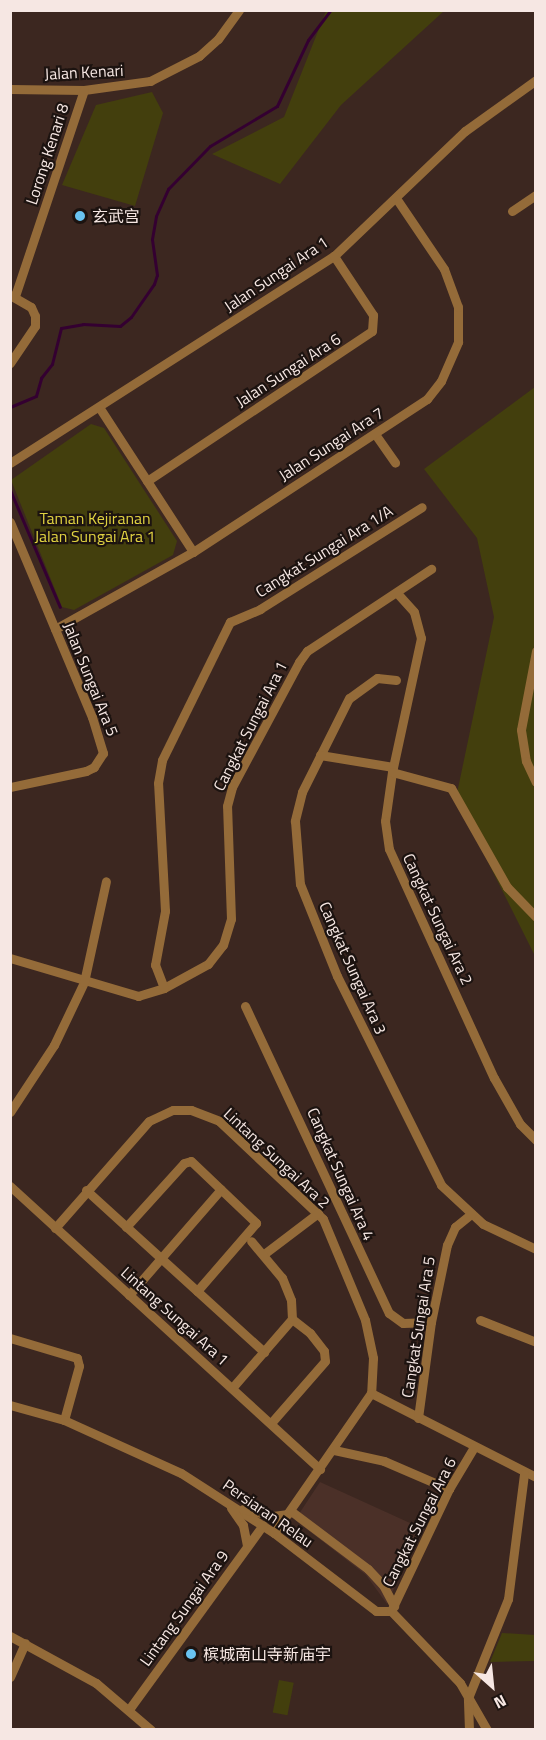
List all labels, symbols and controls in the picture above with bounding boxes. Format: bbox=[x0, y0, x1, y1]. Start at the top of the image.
street label: Jalan Kenari bbox=[44, 60, 124, 84]
street label: Lorong Kenari 8 bbox=[22, 101, 72, 207]
place label: 玄武宫 bbox=[92, 206, 140, 226]
marker: 玄武宫 bbox=[73, 209, 87, 223]
street label: Jalan Sungai Ara 1 bbox=[220, 232, 332, 316]
street label: Jalan Sungai Ara 6 bbox=[232, 329, 344, 411]
street label: Jalan Sungai Ara 7 bbox=[275, 403, 387, 485]
street label: Cangkat Sungai Ara 1/A bbox=[252, 501, 396, 601]
park label: Taman Kejiranan Jalan Sungai Ara 1 bbox=[34, 508, 156, 546]
street label: Jalan Sungai Ara 5 bbox=[59, 619, 123, 739]
street label: Cangkat Sungai Ara 1 bbox=[209, 658, 291, 794]
street label: Cangkat Sungai Ara 2 bbox=[399, 850, 477, 988]
street label: Cangkat Sungai Ara 3 bbox=[315, 899, 391, 1037]
street label: Lintang Sungai Ara 2 bbox=[220, 1104, 334, 1212]
street label: Cangkat Sungai Ara 4 bbox=[303, 1105, 379, 1243]
street label: Cangkat Sungai Ara 5 bbox=[397, 1255, 439, 1399]
street label: Lintang Sungai Ara 1 bbox=[117, 1263, 233, 1369]
street label: Cangkat Sungai Ara 6 bbox=[378, 1454, 460, 1590]
street label: Persiaran Relau bbox=[219, 1475, 317, 1551]
street label: Lintang Sungai Ara 9 bbox=[136, 1546, 232, 1670]
place label: 槟城南山寺新庙宇 bbox=[203, 1644, 331, 1664]
marker: 槟城南山寺新庙宇 bbox=[184, 1647, 198, 1661]
north arrow bbox=[462, 1656, 522, 1716]
text: N bbox=[490, 1689, 511, 1715]

